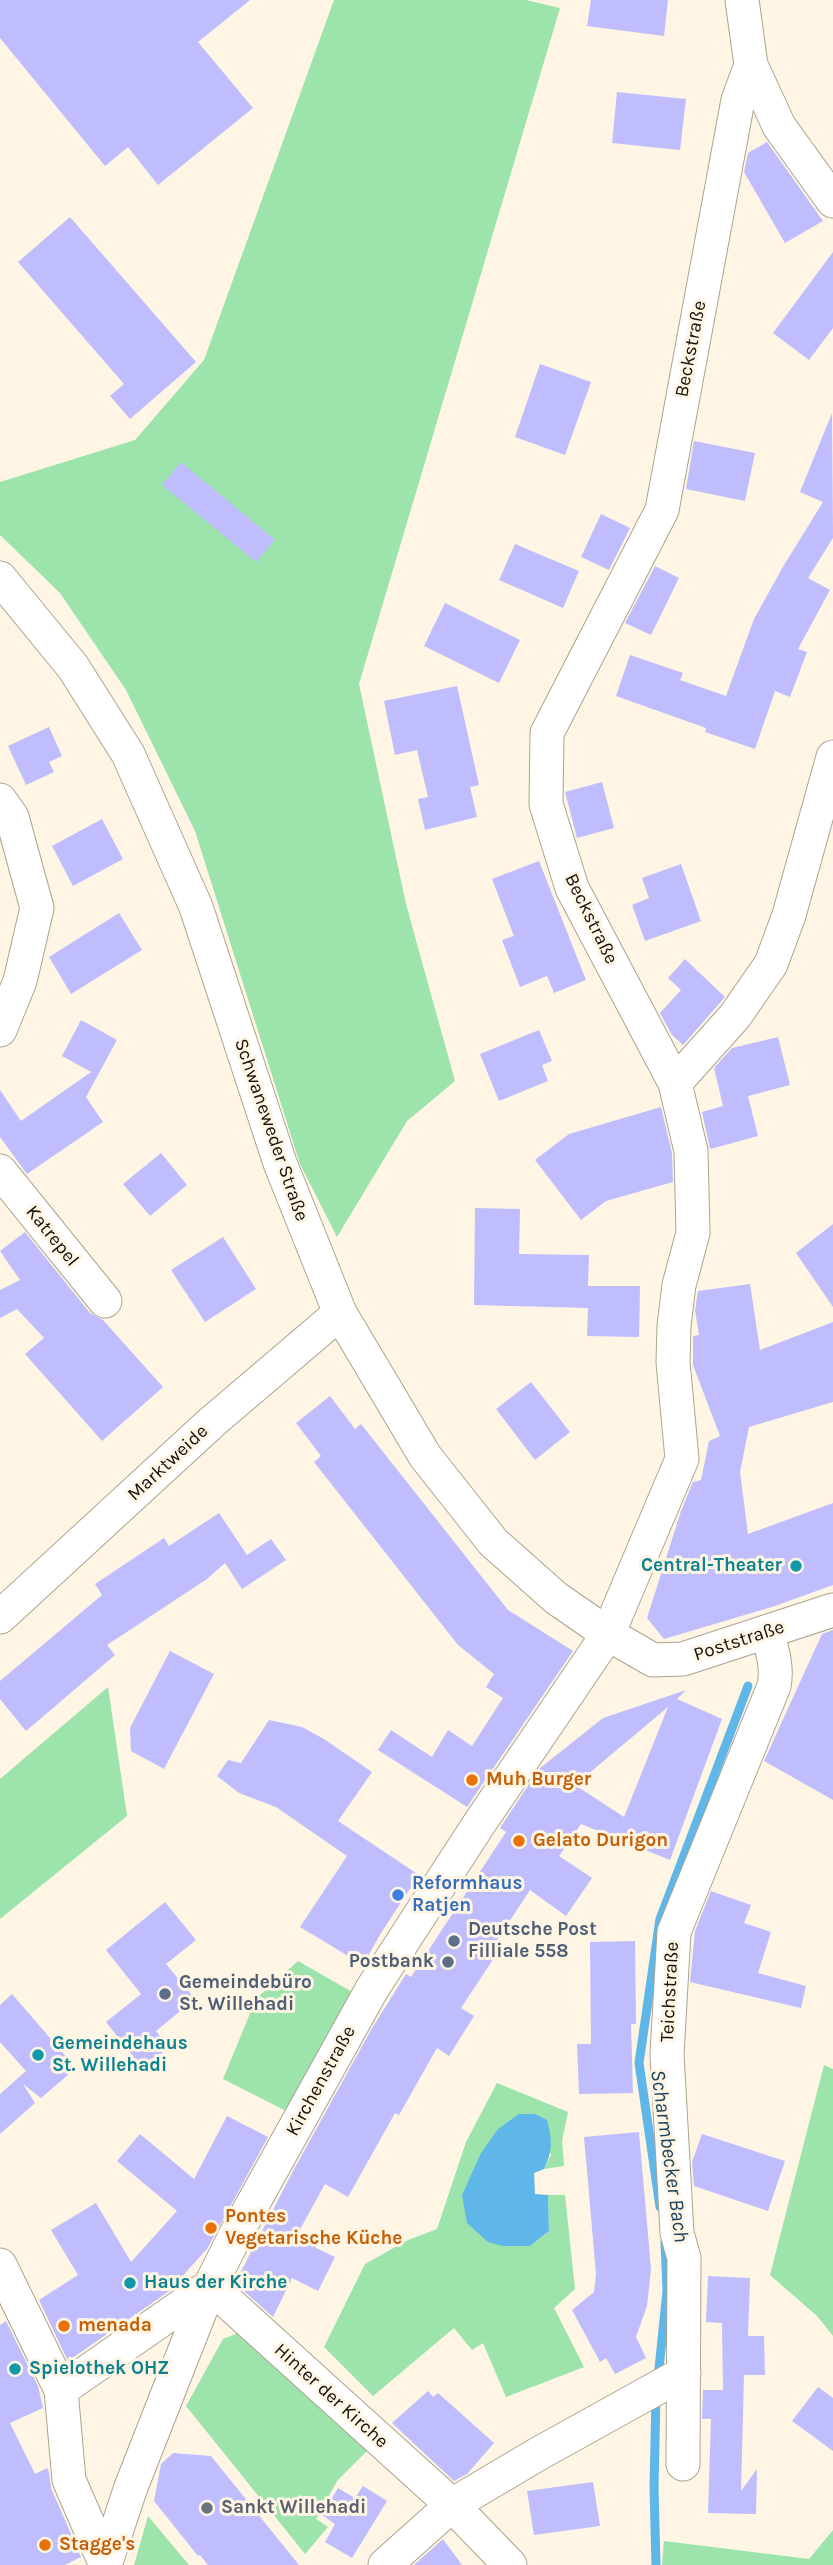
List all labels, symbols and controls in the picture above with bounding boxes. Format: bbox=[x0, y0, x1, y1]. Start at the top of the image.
street label: Beckstraße bbox=[670, 299, 712, 399]
street label: Beckstraße bbox=[559, 870, 623, 968]
street label: Schwaneweder Straße bbox=[229, 1036, 313, 1224]
street label: Katrepel bbox=[20, 1201, 84, 1271]
street label: Marktweide bbox=[123, 1420, 213, 1506]
place label: Central-Theater bbox=[641, 1555, 782, 1577]
marker: Central-Theater bbox=[788, 1558, 804, 1574]
street label: Poststraße bbox=[691, 1616, 787, 1666]
place label: Muh Burger bbox=[486, 1769, 591, 1791]
marker: Muh Burger bbox=[464, 1772, 480, 1788]
place label: Gelato Durigon bbox=[533, 1830, 668, 1852]
marker: Gelato Durigon bbox=[511, 1833, 527, 1849]
place label: Reformhaus Ratjen bbox=[412, 1873, 522, 1917]
marker: Reformhaus Ratjen bbox=[390, 1887, 406, 1903]
place label: Deutsche Post Filliale 558 bbox=[468, 1919, 597, 1963]
marker: Deutsche Post Filliale 558 bbox=[446, 1933, 462, 1949]
street label: Teichstraße bbox=[656, 1941, 684, 2043]
place label: Postbank bbox=[349, 1951, 434, 1973]
marker: Postbank bbox=[440, 1954, 456, 1970]
place label: Gemeindebüro St. Willehadi bbox=[179, 1972, 312, 2016]
marker: Gemeindebüro St. Willehadi bbox=[157, 1986, 173, 2002]
street label: Kirchenstraße bbox=[281, 2022, 361, 2140]
place label: Gemeindehaus St. Willehadi bbox=[52, 2033, 188, 2077]
marker: Gemeindehaus St. Willehadi bbox=[30, 2047, 46, 2063]
water label: Scharmbecker Bach bbox=[644, 2068, 694, 2244]
place label: Pontes Vegetarische Küche bbox=[225, 2206, 402, 2250]
marker: Pontes Vegetarische Küche bbox=[203, 2220, 219, 2236]
place label: Haus der Kirche bbox=[144, 2272, 287, 2294]
marker: Haus der Kirche bbox=[122, 2275, 138, 2291]
place label: menada bbox=[78, 2315, 152, 2337]
marker: menada bbox=[56, 2318, 72, 2334]
street label: Hinter der Kirche bbox=[269, 2339, 393, 2453]
place label: Spielothek OHZ bbox=[29, 2358, 169, 2380]
marker: Spielothek OHZ bbox=[7, 2361, 23, 2377]
place label: Sankt Willehadi bbox=[221, 2497, 366, 2519]
marker: Sankt Willehadi bbox=[199, 2500, 215, 2516]
place label: Stagge's bbox=[59, 2534, 135, 2556]
marker: Stagge's bbox=[37, 2537, 53, 2553]

